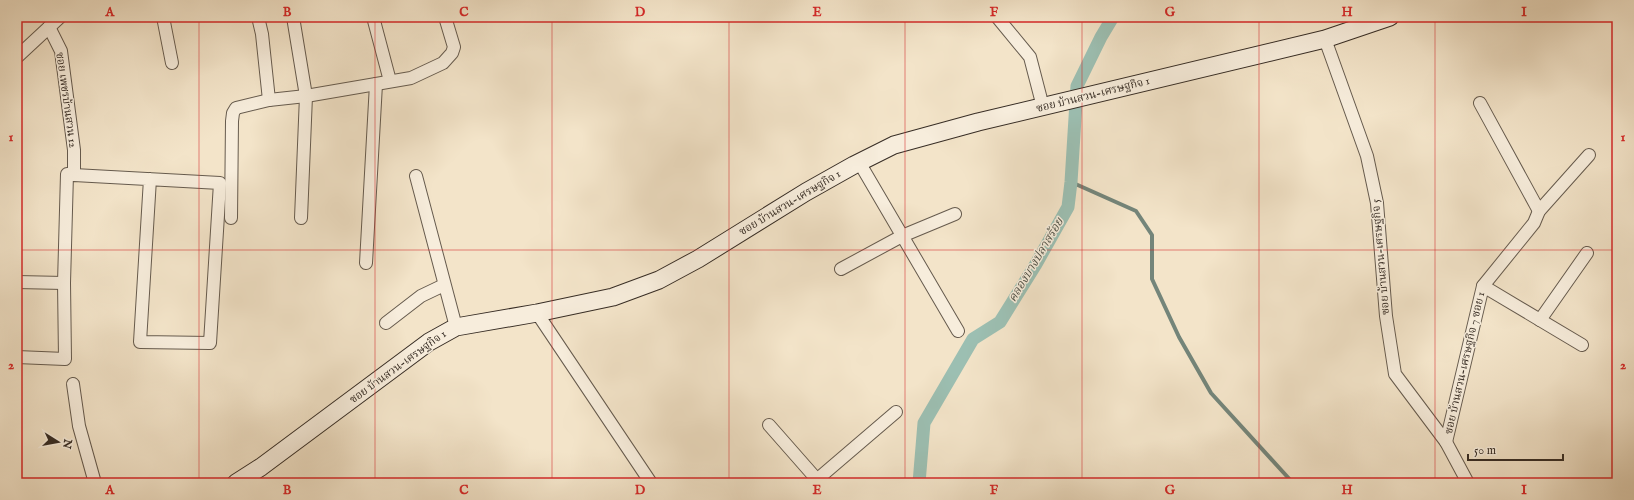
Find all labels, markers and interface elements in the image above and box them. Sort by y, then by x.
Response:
text: A [105,4,116,21]
text: B [283,4,292,21]
text: C [459,4,469,21]
text: D [635,4,646,21]
text: E [812,4,822,21]
text: F [990,4,999,21]
text: G [1165,4,1176,21]
text: H [1341,4,1353,21]
text: I [1521,4,1527,21]
street label: ซอย เพชรบ้านสวน 12 [52,51,80,149]
street label: ซอย บ้านสวน-เศรษฐกิจ 1 [1035,74,1151,116]
text: 1 [9,129,14,146]
text: 1 [1621,129,1626,146]
street label: ซอย บ้านสวน-เศรษฐกิจ 1 [737,167,843,239]
street label: ซอย บ้านสวน-เศรษฐกิจ 5 [1369,199,1393,315]
water label: คลองบางปลาสร้อย [1005,215,1067,305]
street label: ซอย บ้านสวน-เศรษฐกิจ 7 ซอย 1 [1442,290,1488,436]
street label: ซอย บ้านสวน-เศรษฐกิจ 1 [347,327,449,407]
text: 2 [8,357,14,374]
text: 2 [1620,357,1626,374]
north arrow [38,422,78,462]
scale bar [1468,436,1563,462]
text: N [59,437,75,450]
text: 50 m [1474,443,1496,458]
text: A [105,482,116,499]
text: B [283,482,292,499]
text: C [459,482,469,499]
text: D [635,482,646,499]
text: E [812,482,822,499]
text: F [990,482,999,499]
text: G [1165,482,1176,499]
text: H [1341,482,1353,499]
text: I [1521,482,1527,499]

